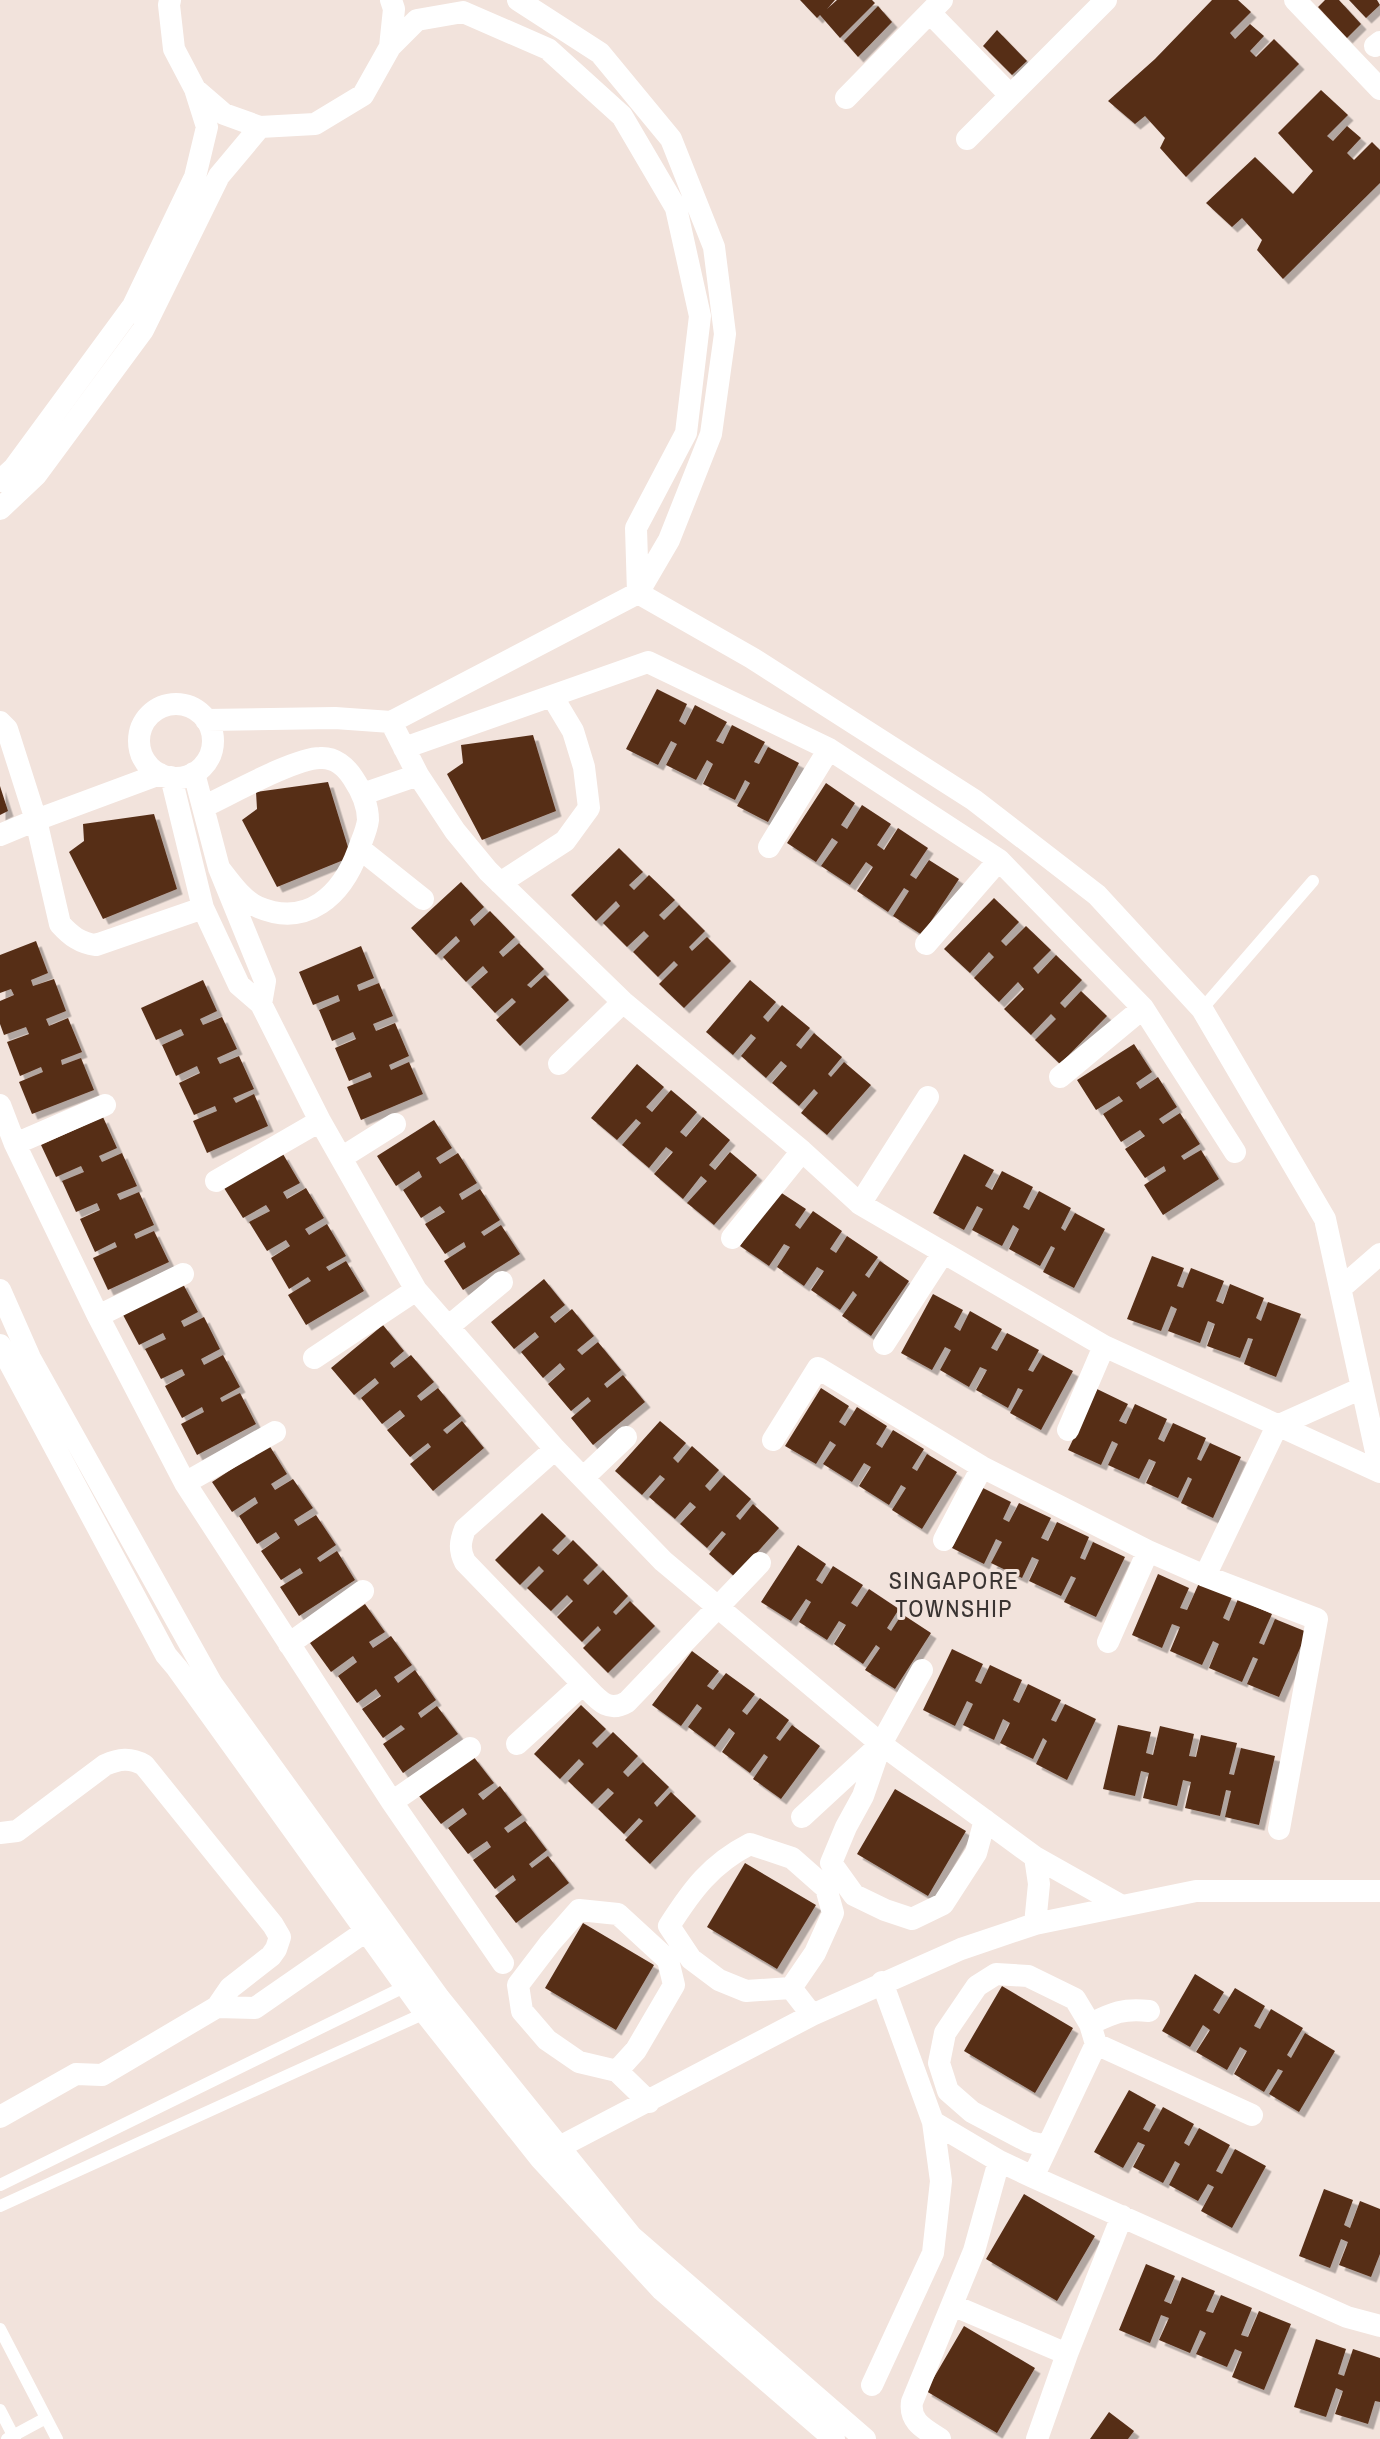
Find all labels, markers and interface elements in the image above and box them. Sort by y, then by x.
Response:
district label: SINGAPORE TOWNSHIP [889,1564,1019,1624]

